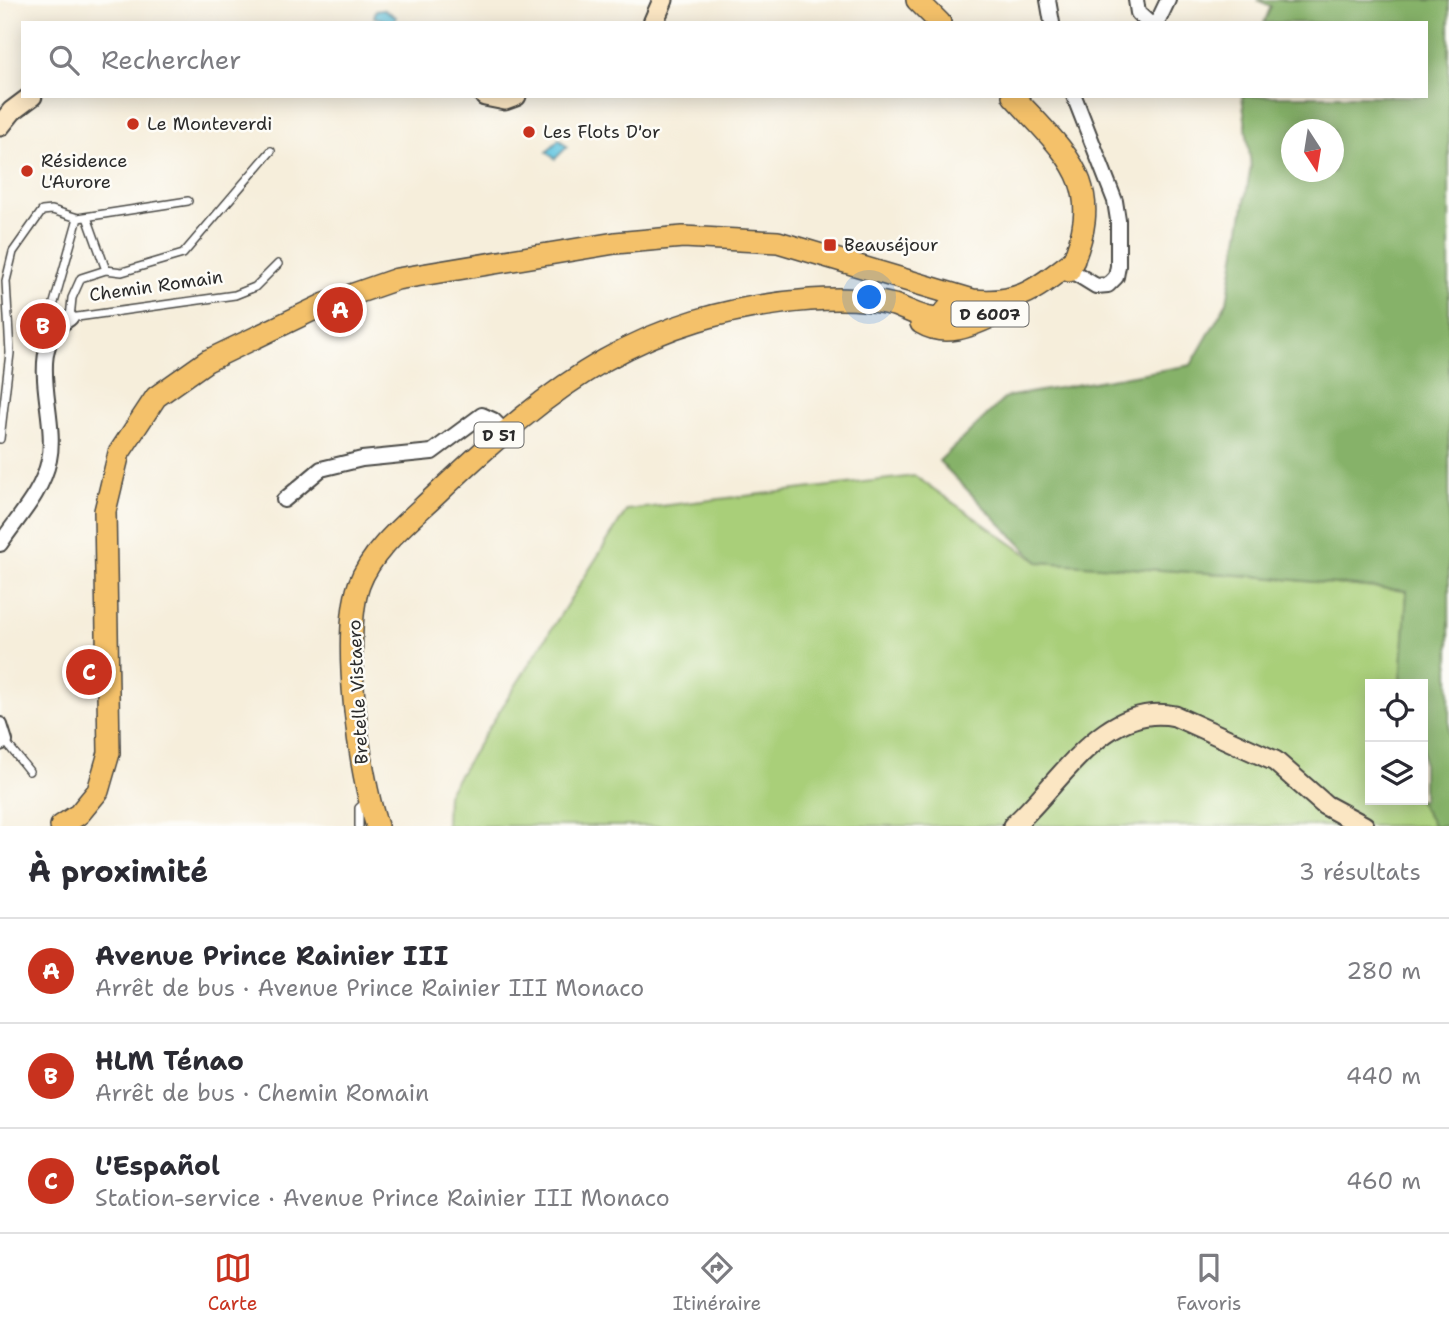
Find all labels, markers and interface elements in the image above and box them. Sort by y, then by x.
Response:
search box [21,21,1428,98]
icon: search [45,41,83,79]
text: Rechercher [101,42,241,77]
place label: Le Monteverdi [147,112,272,136]
marker: Le Monteverdi [125,116,141,132]
north arrow [1281,119,1344,182]
place label: Les Flots D'or [543,120,660,144]
marker: Les Flots D'or [521,124,537,140]
place label: Résidence L'Aurore [41,149,127,194]
marker: Résidence L'Aurore [19,163,35,179]
place label: Beauséjour [844,233,939,257]
marker: Beauséjour [822,237,838,253]
street label: Chemin Romain [88,265,224,307]
your location [852,280,886,314]
pin: A [317,284,363,336]
pin: B [20,300,66,352]
road number: D 6007 [951,302,1028,326]
road number: D 51 [475,422,524,448]
street label: Bretelle Vistaero [342,619,374,765]
pin: C [66,646,112,698]
map controls [1365,679,1428,805]
button: locate [1365,679,1428,742]
button: layers [1365,742,1428,805]
text: À proximité [28,851,208,892]
text: 3 résultats [1299,857,1421,887]
text: Avenue Prince Rainier III [95,938,448,973]
text: A [42,956,60,986]
text: 280 m [1346,956,1421,986]
text: Arrêt de bus · Avenue Prince Rainier III Monaco [95,973,644,1003]
text: HLM Ténao [95,1043,244,1078]
text: B [44,1061,58,1091]
text: 440 m [1346,1061,1421,1091]
text: Arrêt de bus · Chemin Romain [95,1078,429,1108]
text: L'Español [95,1148,220,1183]
text: C [44,1166,58,1196]
text: 460 m [1346,1166,1421,1196]
text: Station-service · Avenue Prince Rainier III Monaco [95,1183,670,1213]
tab: Carte [208,1249,258,1316]
tab: Itinéraire [673,1249,761,1316]
tab: Favoris [1176,1249,1241,1316]

